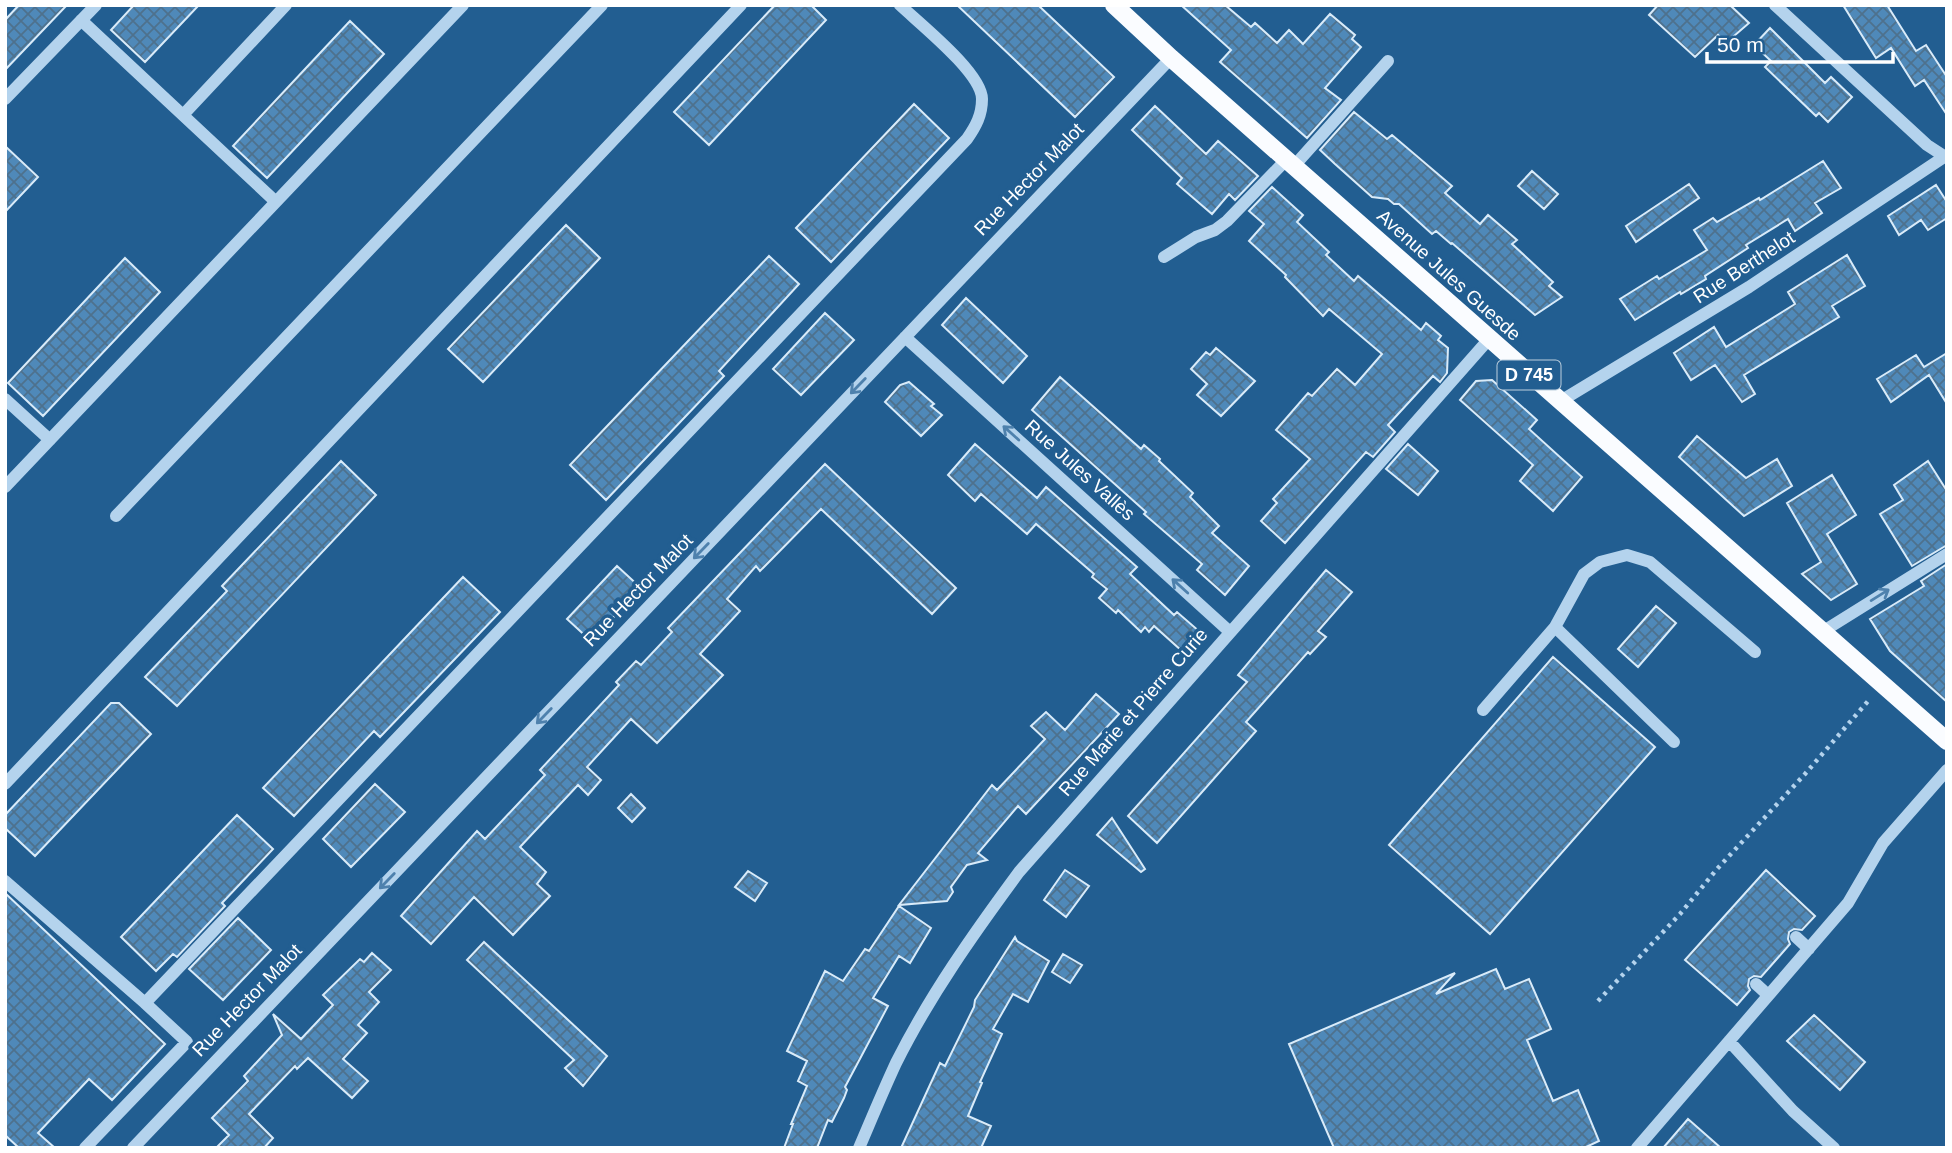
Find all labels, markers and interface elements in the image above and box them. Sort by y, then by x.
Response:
scale bar [1707,21,1892,65]
text: 50 m [1717,33,1764,56]
street label: Rue Hector Malot [970,118,1088,239]
street label: Avenue Jules Guesde [1373,205,1525,345]
street label: Rue Berthelot [1690,226,1799,307]
road number: D 745 [1498,360,1560,390]
one-way arrow [849,377,866,394]
street label: Rue Jules Vallès [1021,415,1139,525]
one-way arrow [1002,425,1020,441]
street label: Rue Hector Malot [579,529,697,650]
one-way arrow [692,542,709,559]
one-way arrow [1171,578,1189,594]
one-way arrow [1869,588,1889,602]
street label: Rue Marie et Pierre Curie [1054,624,1212,800]
one-way arrow [536,707,552,725]
one-way arrow [379,872,396,889]
street label: Rue Hector Malot [188,939,306,1060]

